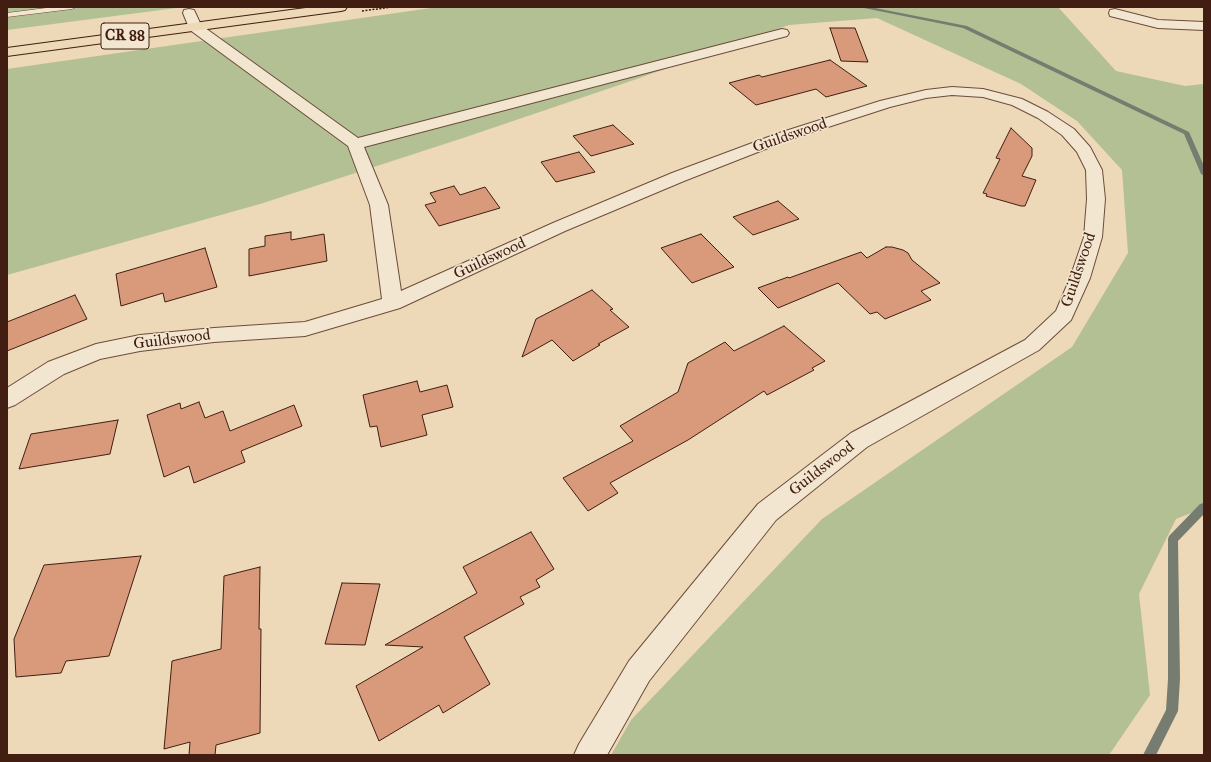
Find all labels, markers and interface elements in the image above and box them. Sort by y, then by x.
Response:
road number: CR 88 [101,23,149,49]
street label: Guildswood [750,114,830,158]
street label: Guildswood [1057,230,1101,310]
street label: Guildswood [451,234,529,284]
street label: Guildswood [132,326,212,354]
street label: Guildswood [786,438,858,500]

